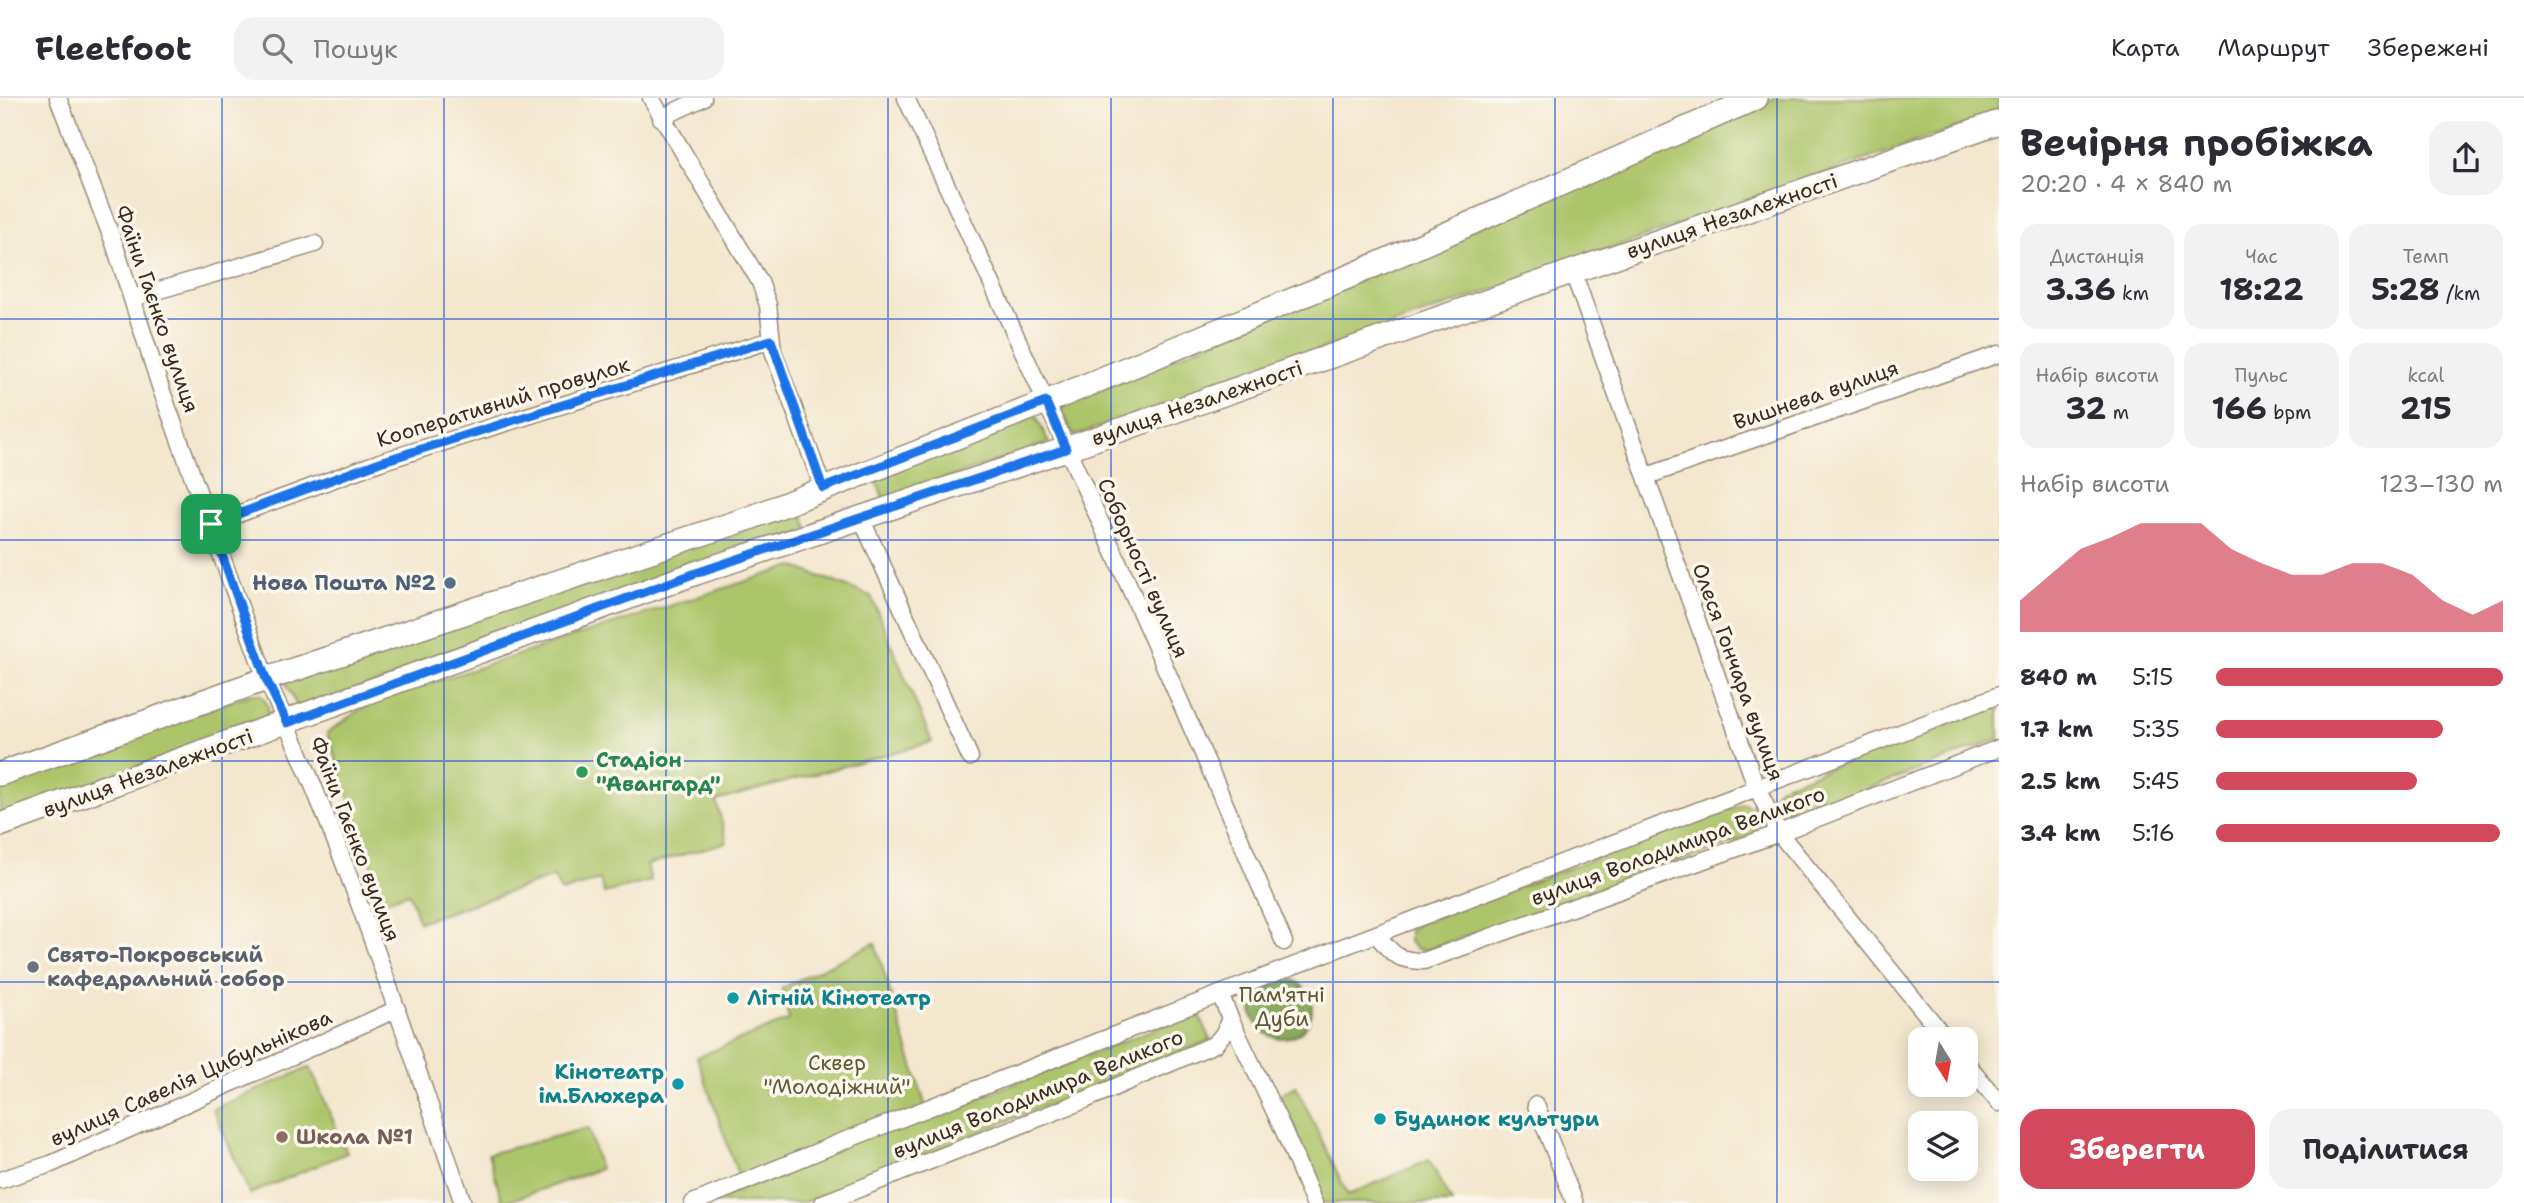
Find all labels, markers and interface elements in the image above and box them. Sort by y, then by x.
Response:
search box [234,17,724,80]
text: Fleetfoot [35,26,192,71]
icon: search [258,29,296,67]
text: Пошук [314,31,398,66]
text: Карта [2111,32,2180,64]
text: Маршрут [2218,32,2330,64]
text: Збережені [2368,32,2489,64]
text: Вечірня пробіжка [2020,117,2373,168]
button: share [2429,121,2503,195]
street label: вулиця Незалежності [1623,167,1841,265]
text: 20:20 · 4 × 840 m [2020,169,2232,199]
street label: Фаїни Гаєнко вулиця [108,202,206,416]
text: Дистанція [2050,244,2145,269]
text: Час [2245,244,2278,269]
text: Темп [2403,244,2449,269]
text: 3.36 [2045,269,2116,310]
text: 18:22 [2219,269,2304,310]
text: 5:28 [2371,269,2440,310]
text: km [2116,281,2149,306]
text: /km [2440,281,2480,306]
street label: Кооперативний провулок [373,350,633,454]
street label: вулиця Незалежності [1088,354,1306,452]
street label: Вишнева вулиця [1730,354,1902,436]
text: Набір висоти [2035,363,2159,388]
text: Пульс [2235,363,2288,388]
text: kcal [2407,363,2444,388]
text: 32 [2065,388,2106,429]
text: 166 [2212,388,2267,429]
text: 215 [2400,388,2452,429]
text: m [2106,400,2129,425]
text: bpm [2267,400,2311,425]
text: Набір висоти [2020,469,2170,499]
text: 123–130 m [2380,469,2503,499]
street label: Соборності вулиця [1091,474,1195,662]
pin [181,494,241,554]
icon: arrive [192,505,230,543]
street label: Олеся Гончара вулиця [1686,559,1790,785]
place label: Нова Пошта №2 [252,569,436,597]
marker: Нова Пошта №2 [442,575,458,591]
text: 840 m [2020,662,2097,692]
text: 5:15 [2132,662,2173,692]
text: 1.7 km [2020,714,2093,744]
text: 5:35 [2132,714,2180,744]
street label: вулиця Незалежності [39,722,257,824]
street label: Фаїни Гаєнко вулиця [303,732,407,946]
place label: Стадіон "Авангард" [596,746,721,798]
marker: Стадіон "Авангард" [574,764,590,780]
text: 2.5 km [2020,766,2101,796]
text: 5:45 [2132,766,2180,796]
street label: вулиця Володимира Великого [1527,780,1829,912]
text: 3.4 km [2020,818,2100,848]
text: 5:16 [2132,818,2175,848]
place label: Свято-Покровський кафедральний собор [47,941,284,993]
marker: Свято-Покровський кафедральний собор [25,959,41,975]
park label: Пам'ятні Дуби [1239,981,1325,1033]
place label: Літній Кінотеатр [747,984,931,1012]
marker: Літній Кінотеатр [725,990,741,1006]
street label: вулиця Савелія Цибульнікова [46,1003,336,1153]
street label: вулиця Володимира Великого [889,1023,1187,1165]
north arrow [1908,1027,1978,1097]
map controls [1908,1027,1978,1181]
park label: Сквер "Молодіжний" [764,1049,911,1101]
place label: Кінотеатр ім.Блюхера [538,1058,665,1110]
marker: Кінотеатр ім.Блюхера [670,1076,686,1092]
place label: Будинок культури [1394,1105,1600,1133]
button: Зберегти [2020,1109,2255,1189]
button: Поділитися [2269,1109,2503,1189]
marker: Будинок культури [1372,1111,1388,1127]
button: layers [1908,1111,1978,1181]
place label: Школа №1 [296,1123,413,1151]
marker: Школа №1 [274,1129,290,1145]

